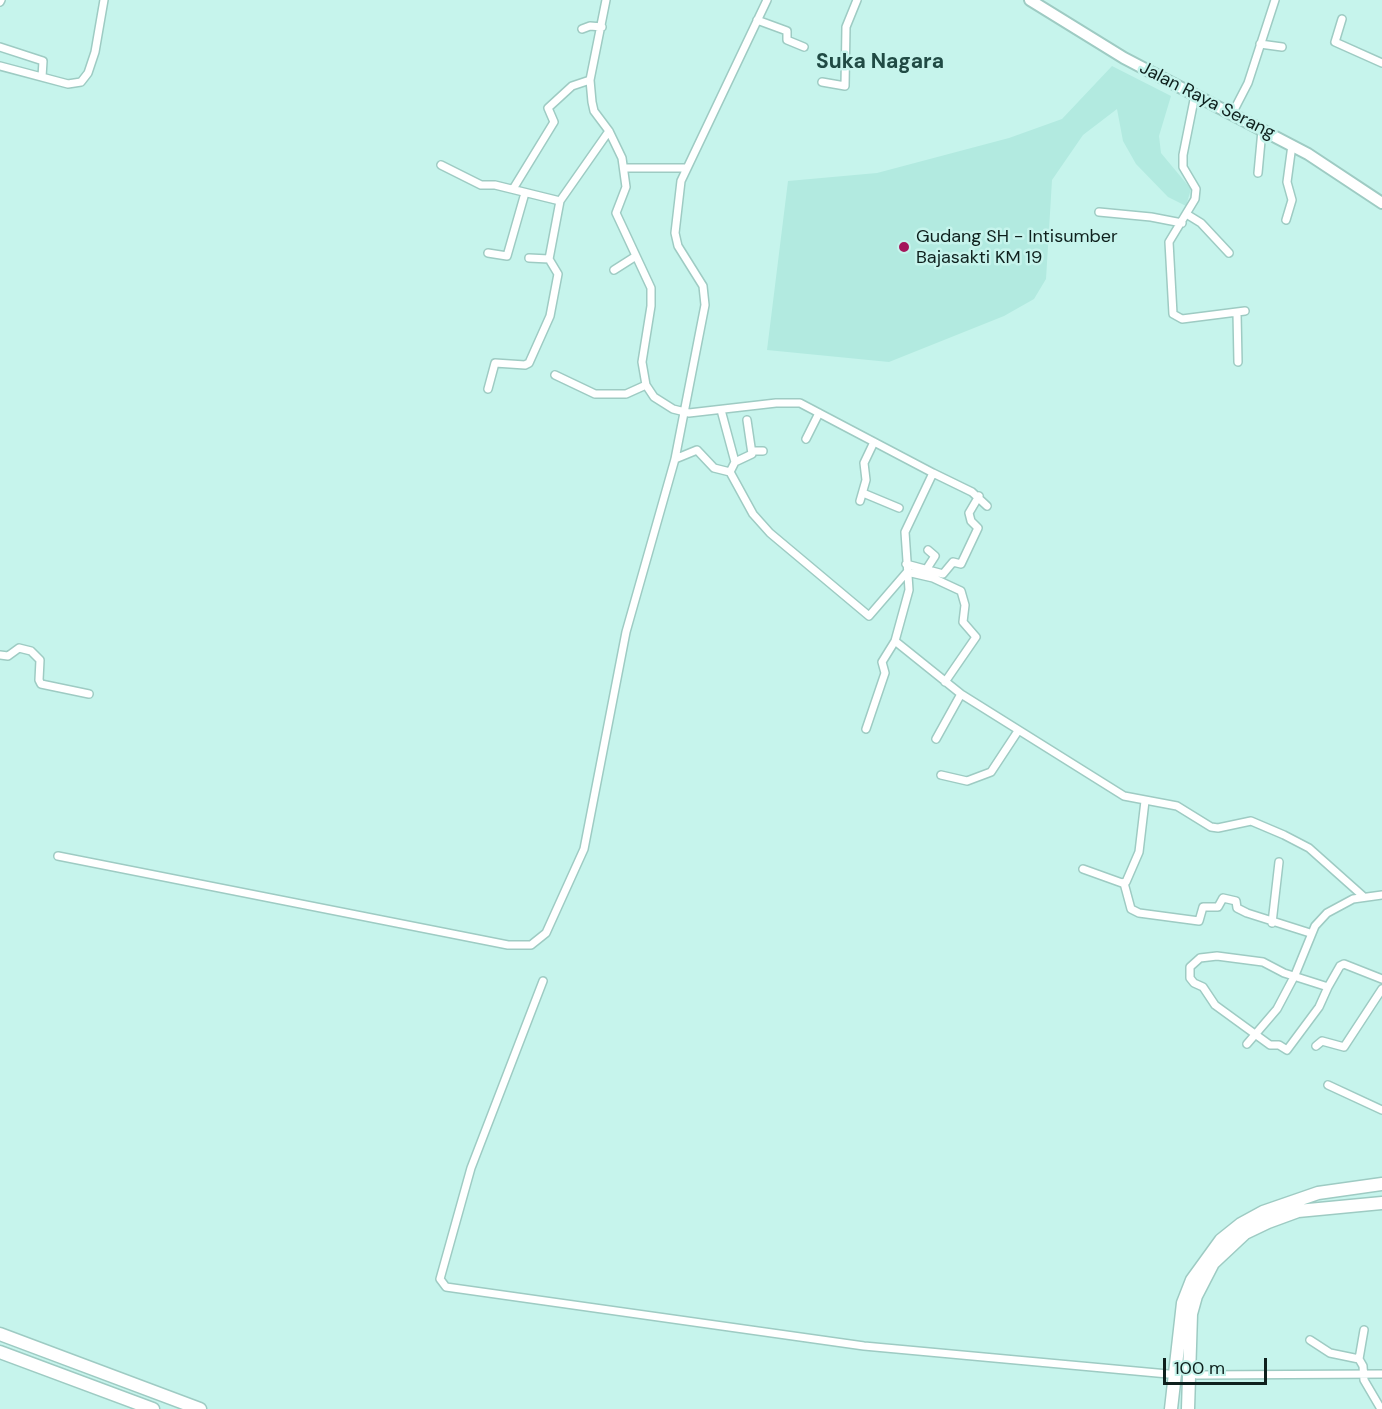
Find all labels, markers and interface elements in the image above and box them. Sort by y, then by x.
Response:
district label: Suka Nagara [816,49,944,75]
street label: Jalan Raya Serang [1136,58,1278,144]
place label: Gudang SH - Intisumber Bajasakti KM 19 [916,226,1118,268]
marker: Gudang SH - Intisumber Bajasakti KM 19 [897,240,911,254]
scale bar [1166,1346,1270,1384]
text: 100 m [1174,1356,1225,1380]

